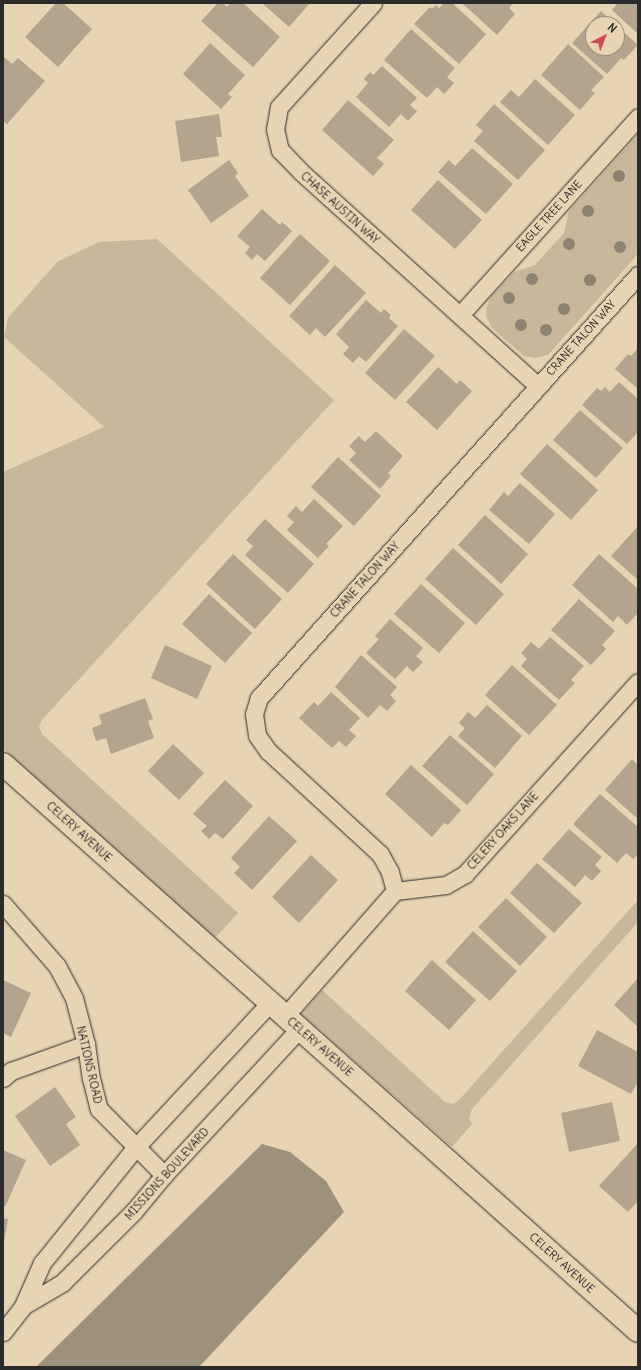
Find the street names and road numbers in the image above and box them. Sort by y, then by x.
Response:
street label: CHASE AUSTIN WAY [298,169,382,247]
street label: EAGLE TREE LANE [513,177,585,255]
street label: CRANE TALON WAY [544,298,618,378]
street label: CRANE TALON WAY [328,540,402,620]
street label: CELERY OAKS LANE [465,789,541,873]
street label: CELERY AVENUE [44,799,114,865]
street label: CELERY AVENUE [284,1015,356,1079]
street label: NATIONS ROAD [74,1025,104,1105]
street label: MISSIONS BOULEVARD [122,1125,212,1223]
street label: CELERY AVENUE [527,1230,597,1296]

